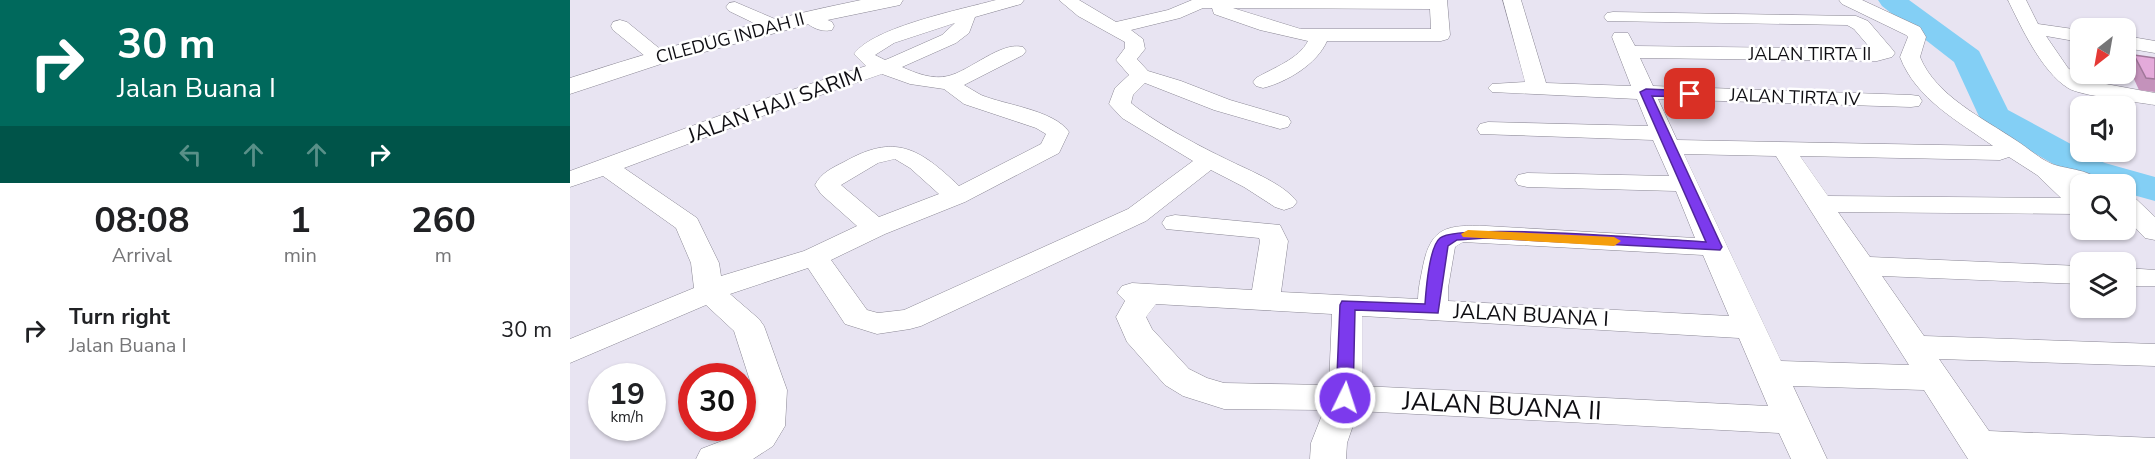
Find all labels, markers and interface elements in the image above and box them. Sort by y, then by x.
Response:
street label: CILEDUG INDAH II [653,7,807,69]
text: 30 m [117,16,216,73]
north arrow [2070,18,2136,84]
map controls [2070,18,2136,318]
icon: right [18,24,96,102]
street label: JALAN TIRTA II [1748,42,1871,66]
street label: JALAN HAJI SARIM [683,60,866,150]
pin [1664,68,1715,119]
text: Jalan Buana I [117,70,276,107]
icon: arrive [1673,77,1706,110]
street label: JALAN TIRTA IV [1728,83,1861,111]
button: sound [2070,96,2136,162]
icon: left [174,138,207,171]
icon: ahead [237,138,270,171]
icon: ahead [300,138,333,171]
icon: right [363,138,396,171]
button: search [2070,174,2136,240]
text: 08:08 [94,196,190,245]
text: 1 [289,196,311,245]
text: 260 [411,196,476,245]
text: Arrival [112,242,172,269]
text: min [284,242,317,269]
text: m [435,242,452,269]
button: layers [2070,252,2136,318]
street label: JALAN BUANA I [1452,297,1609,333]
text: Turn right [69,302,170,332]
icon: right [18,314,51,347]
text: 30 m [501,315,552,345]
text: Jalan Buana I [69,332,187,359]
speed limit sign: 30 [678,363,756,441]
position arrow [1313,366,1377,430]
text: 19 [609,374,645,415]
street label: JALAN BUANA II [1401,383,1602,429]
text: km/h [610,407,644,427]

